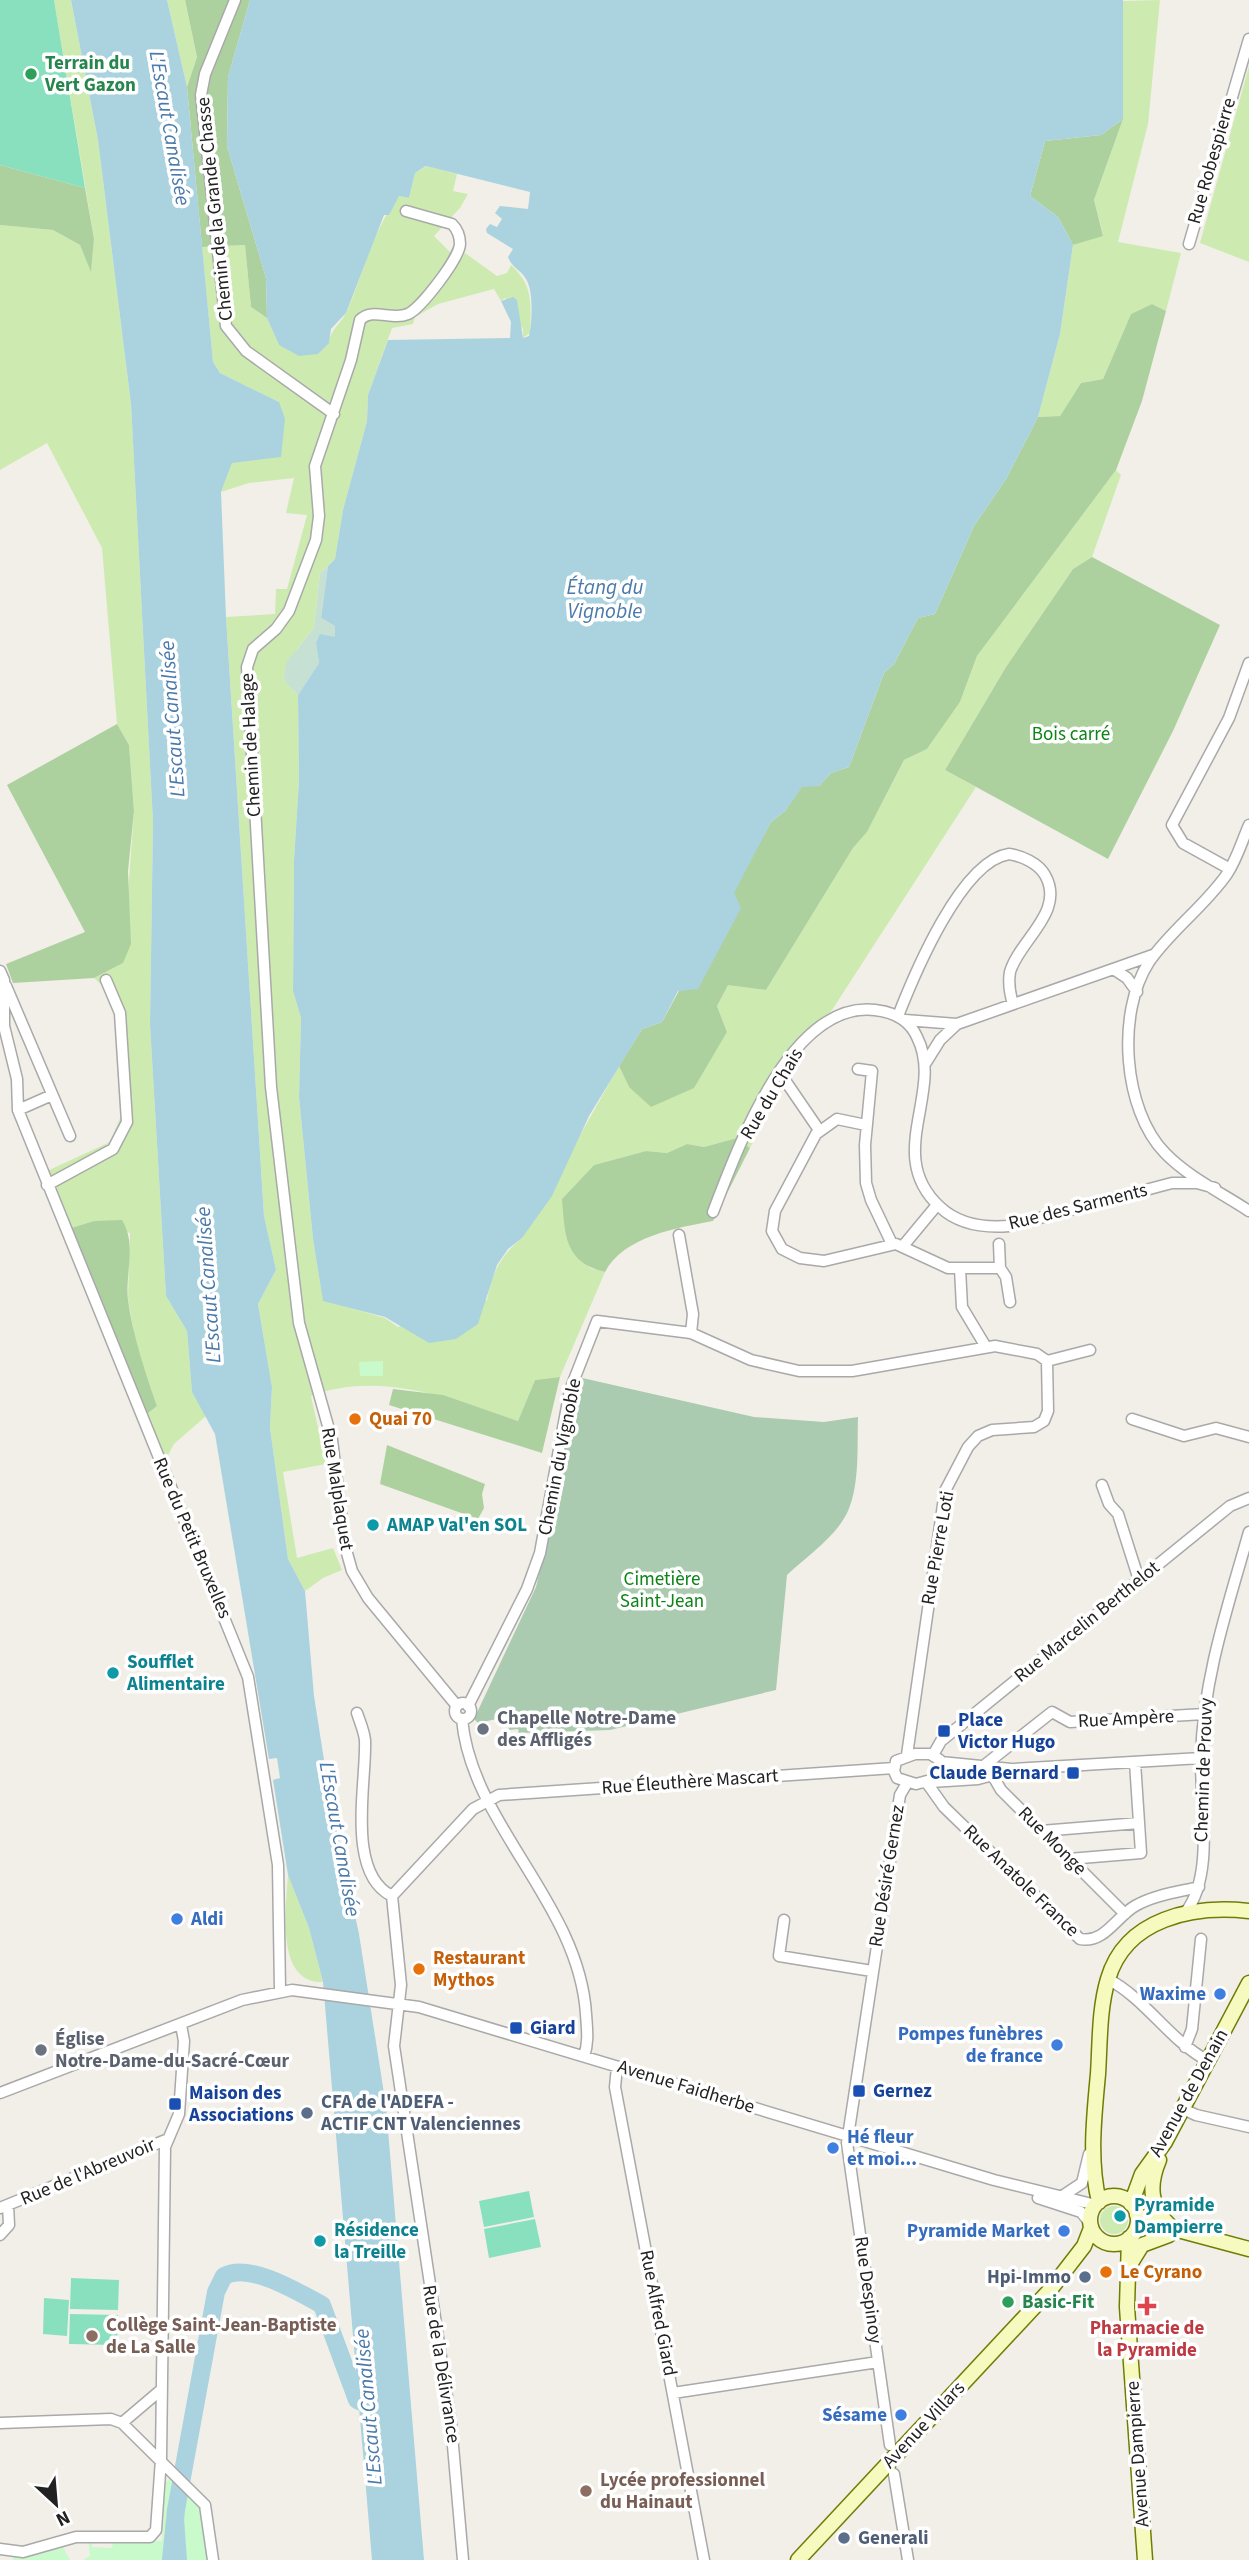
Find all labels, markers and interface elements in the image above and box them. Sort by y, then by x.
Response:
water label: L'Escaut Canalisée [142,48,198,208]
place label: Terrain du Vert Gazon [44,50,136,99]
marker: Terrain du Vert Gazon [23,66,39,82]
street label: Rue Robespierre [1181,95,1243,227]
street label: Chemin de la Grande Chasse [190,96,240,322]
water label: Étang du Vignoble [567,572,643,626]
water label: L'Escaut Canalisée [152,640,192,798]
street label: Chemin de Halage [234,672,268,818]
park label: Bois carré [1032,721,1110,748]
street label: Rue du Chais [734,1043,810,1145]
street label: Rue des Sarments [1006,1177,1150,1237]
water label: L'Escaut Canalisée [188,1206,228,1364]
street label: Chemin du Vignoble [532,1376,588,1538]
place label: Quai 70 [369,1406,432,1433]
marker: Quai 70 [347,1411,363,1427]
street label: Rue Malplaquet [314,1426,360,1553]
street label: Rue du Petit Bruxelles [146,1453,238,1623]
street label: Rue Pierre Loti [915,1489,961,1607]
place label: AMAP Val'en SOL [386,1512,527,1539]
marker: AMAP Val'en SOL [365,1517,381,1533]
street label: Rue Marcelin Berthelot [1008,1554,1166,1689]
park label: Cimetière Saint-Jean [620,1566,704,1615]
place label: Soufflet Alimentaire [126,1649,225,1698]
marker: Soufflet Alimentaire [105,1665,121,1681]
street label: Chemin de Prouvy [1188,1697,1220,1843]
street label: Rue Ampère [1077,1703,1175,1735]
place label: Chapelle Notre-Dame des Affligés [497,1705,676,1754]
place label: Place Victor Hugo [957,1707,1055,1756]
marker: Chapelle Notre-Dame des Affligés [475,1721,491,1737]
marker: Place Victor Hugo [936,1723,952,1739]
water label: L'Escaut Canalisée [312,1759,368,1919]
place label: Claude Bernard [929,1760,1059,1787]
street label: Rue Éleuthère Mascart [601,1762,780,1802]
marker: Claude Bernard [1065,1765,1081,1781]
street label: Rue Monge [1011,1800,1093,1882]
street label: Rue Désiré Gernez [862,1803,912,1949]
street label: Rue Anatole France [957,1819,1085,1943]
place label: Aldi [190,1906,223,1933]
marker: Aldi [169,1911,185,1927]
place label: Restaurant Mythos [433,1945,525,1994]
marker: Restaurant Mythos [411,1961,427,1977]
place label: Waxime [1140,1981,1206,2008]
marker: Waxime [1212,1986,1228,2002]
place label: Giard [530,2015,576,2042]
marker: Giard [508,2020,524,2036]
place label: Pompes funèbres de france [898,2021,1043,2070]
street label: Avenue de Denain [1143,2024,1235,2162]
place label: Église Notre-Dame-du-Sacré-Cœur [55,2026,290,2075]
marker: Pompes funèbres de france [1049,2037,1065,2053]
marker: Église Notre-Dame-du-Sacré-Cœur [33,2042,49,2058]
street label: Avenue Faidherbe [614,2053,758,2121]
place label: Gernez [873,2078,932,2105]
place label: Maison des Associations [188,2080,294,2129]
marker: Gernez [851,2083,867,2099]
place label: CFA de l'ADEFA - ACTIF CNT Valenciennes [320,2089,521,2138]
marker: Maison des Associations [167,2096,183,2112]
marker: CFA de l'ADEFA - ACTIF CNT Valenciennes [299,2105,315,2121]
place label: Hé fleur et moi... [847,2124,917,2173]
street label: Rue de l'Abreuvoir [16,2131,160,2213]
marker: Hé fleur et moi... [825,2140,841,2156]
place label: Pyramide Dampierre [1134,2192,1223,2241]
marker: Pyramide Dampierre [1112,2208,1128,2224]
place label: Résidence la Treille [334,2217,419,2266]
place label: Pyramide Market [907,2218,1050,2245]
marker: Pyramide Market [1056,2223,1072,2239]
marker: Résidence la Treille [312,2233,328,2249]
street label: Rue Despinoy [847,2235,889,2346]
street label: Rue Alfred Giard [633,2248,683,2378]
place label: Le Cyrano [1120,2259,1202,2286]
place label: Hpi-Immo [987,2264,1071,2291]
marker: Le Cyrano [1098,2264,1114,2280]
marker: Hpi-Immo [1077,2269,1093,2285]
street label: Rue de la Délivrance [415,2283,467,2445]
place label: Basic-Fit [1022,2289,1094,2316]
marker: Basic-Fit [1000,2294,1016,2310]
marker: Pharmacie de la Pyramide [1139,2298,1155,2314]
place label: Collège Saint-Jean-Baptiste de La Salle [106,2312,337,2361]
place label: Pharmacie de la Pyramide [1090,2315,1204,2364]
marker: Collège Saint-Jean-Baptiste de La Salle [84,2328,100,2344]
water label: L'Escaut Canalisée [346,2328,390,2486]
street label: Avenue Villars [876,2375,972,2475]
street label: Avenue Dampierre [1119,2380,1157,2528]
place label: Sésame [822,2402,887,2429]
marker: Sésame [893,2407,909,2423]
place label: Lycée professionnel du Hainaut [600,2467,765,2516]
north arrow [21,2469,91,2539]
marker: Lycée professionnel du Hainaut [578,2483,594,2499]
text: N [51,2503,74,2533]
place label: Generali [858,2525,928,2552]
marker: Generali [836,2530,852,2546]

